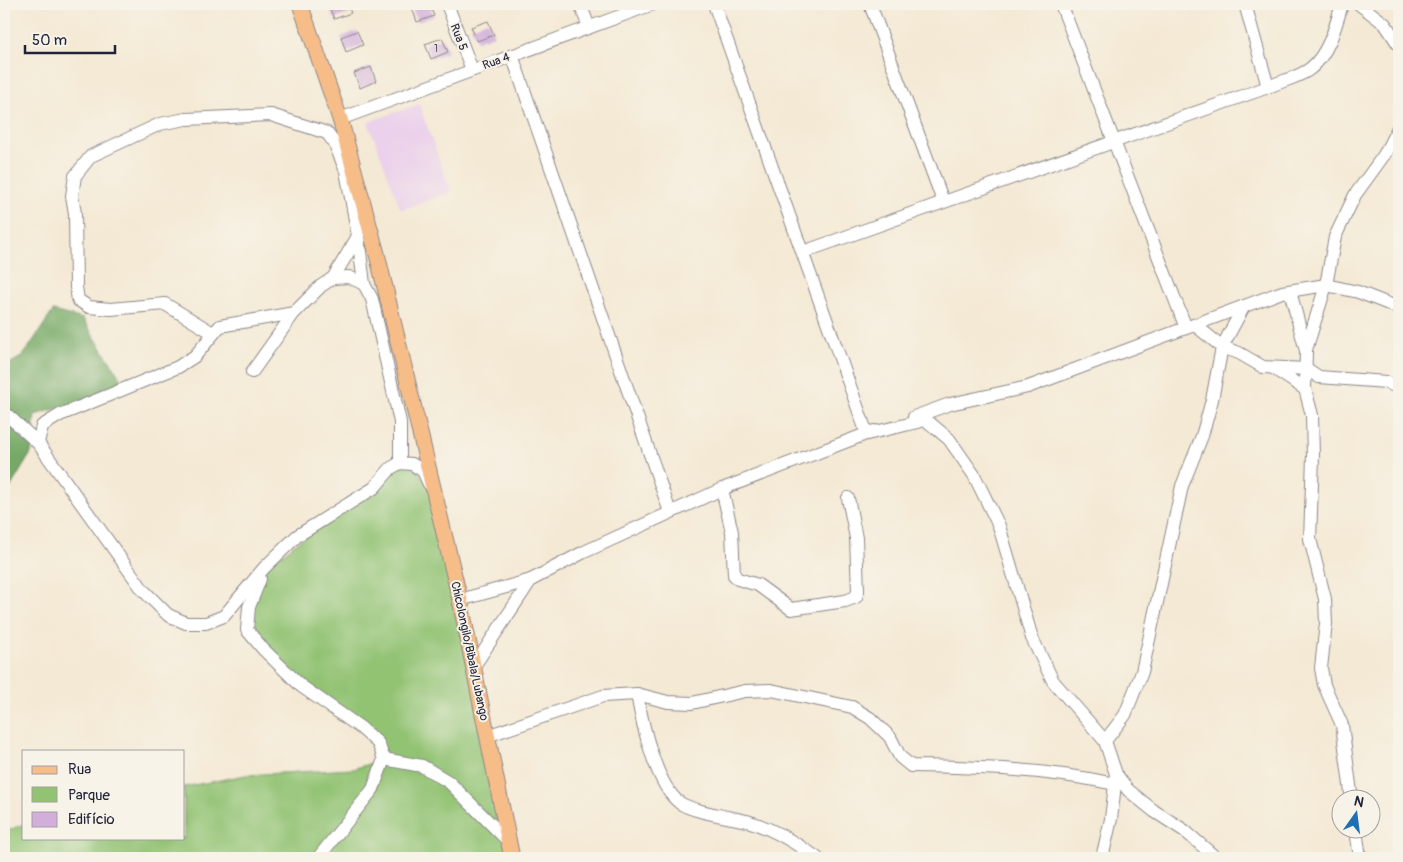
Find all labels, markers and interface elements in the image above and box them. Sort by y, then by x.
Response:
scale bar [25,22,115,54]
street label: Rua 5 [447,22,470,53]
text: 50 m [32,31,67,50]
house number: 1 [434,43,438,55]
street label: Rua 4 [480,50,512,73]
street label: Chicolongilo/Bibala/Lubango [447,580,492,723]
legend [22,750,185,840]
text: Rua [68,760,91,779]
text: Parque [68,786,111,805]
north arrow [1330,790,1380,840]
text: N [1352,792,1366,811]
text: Edifício [68,810,114,829]

